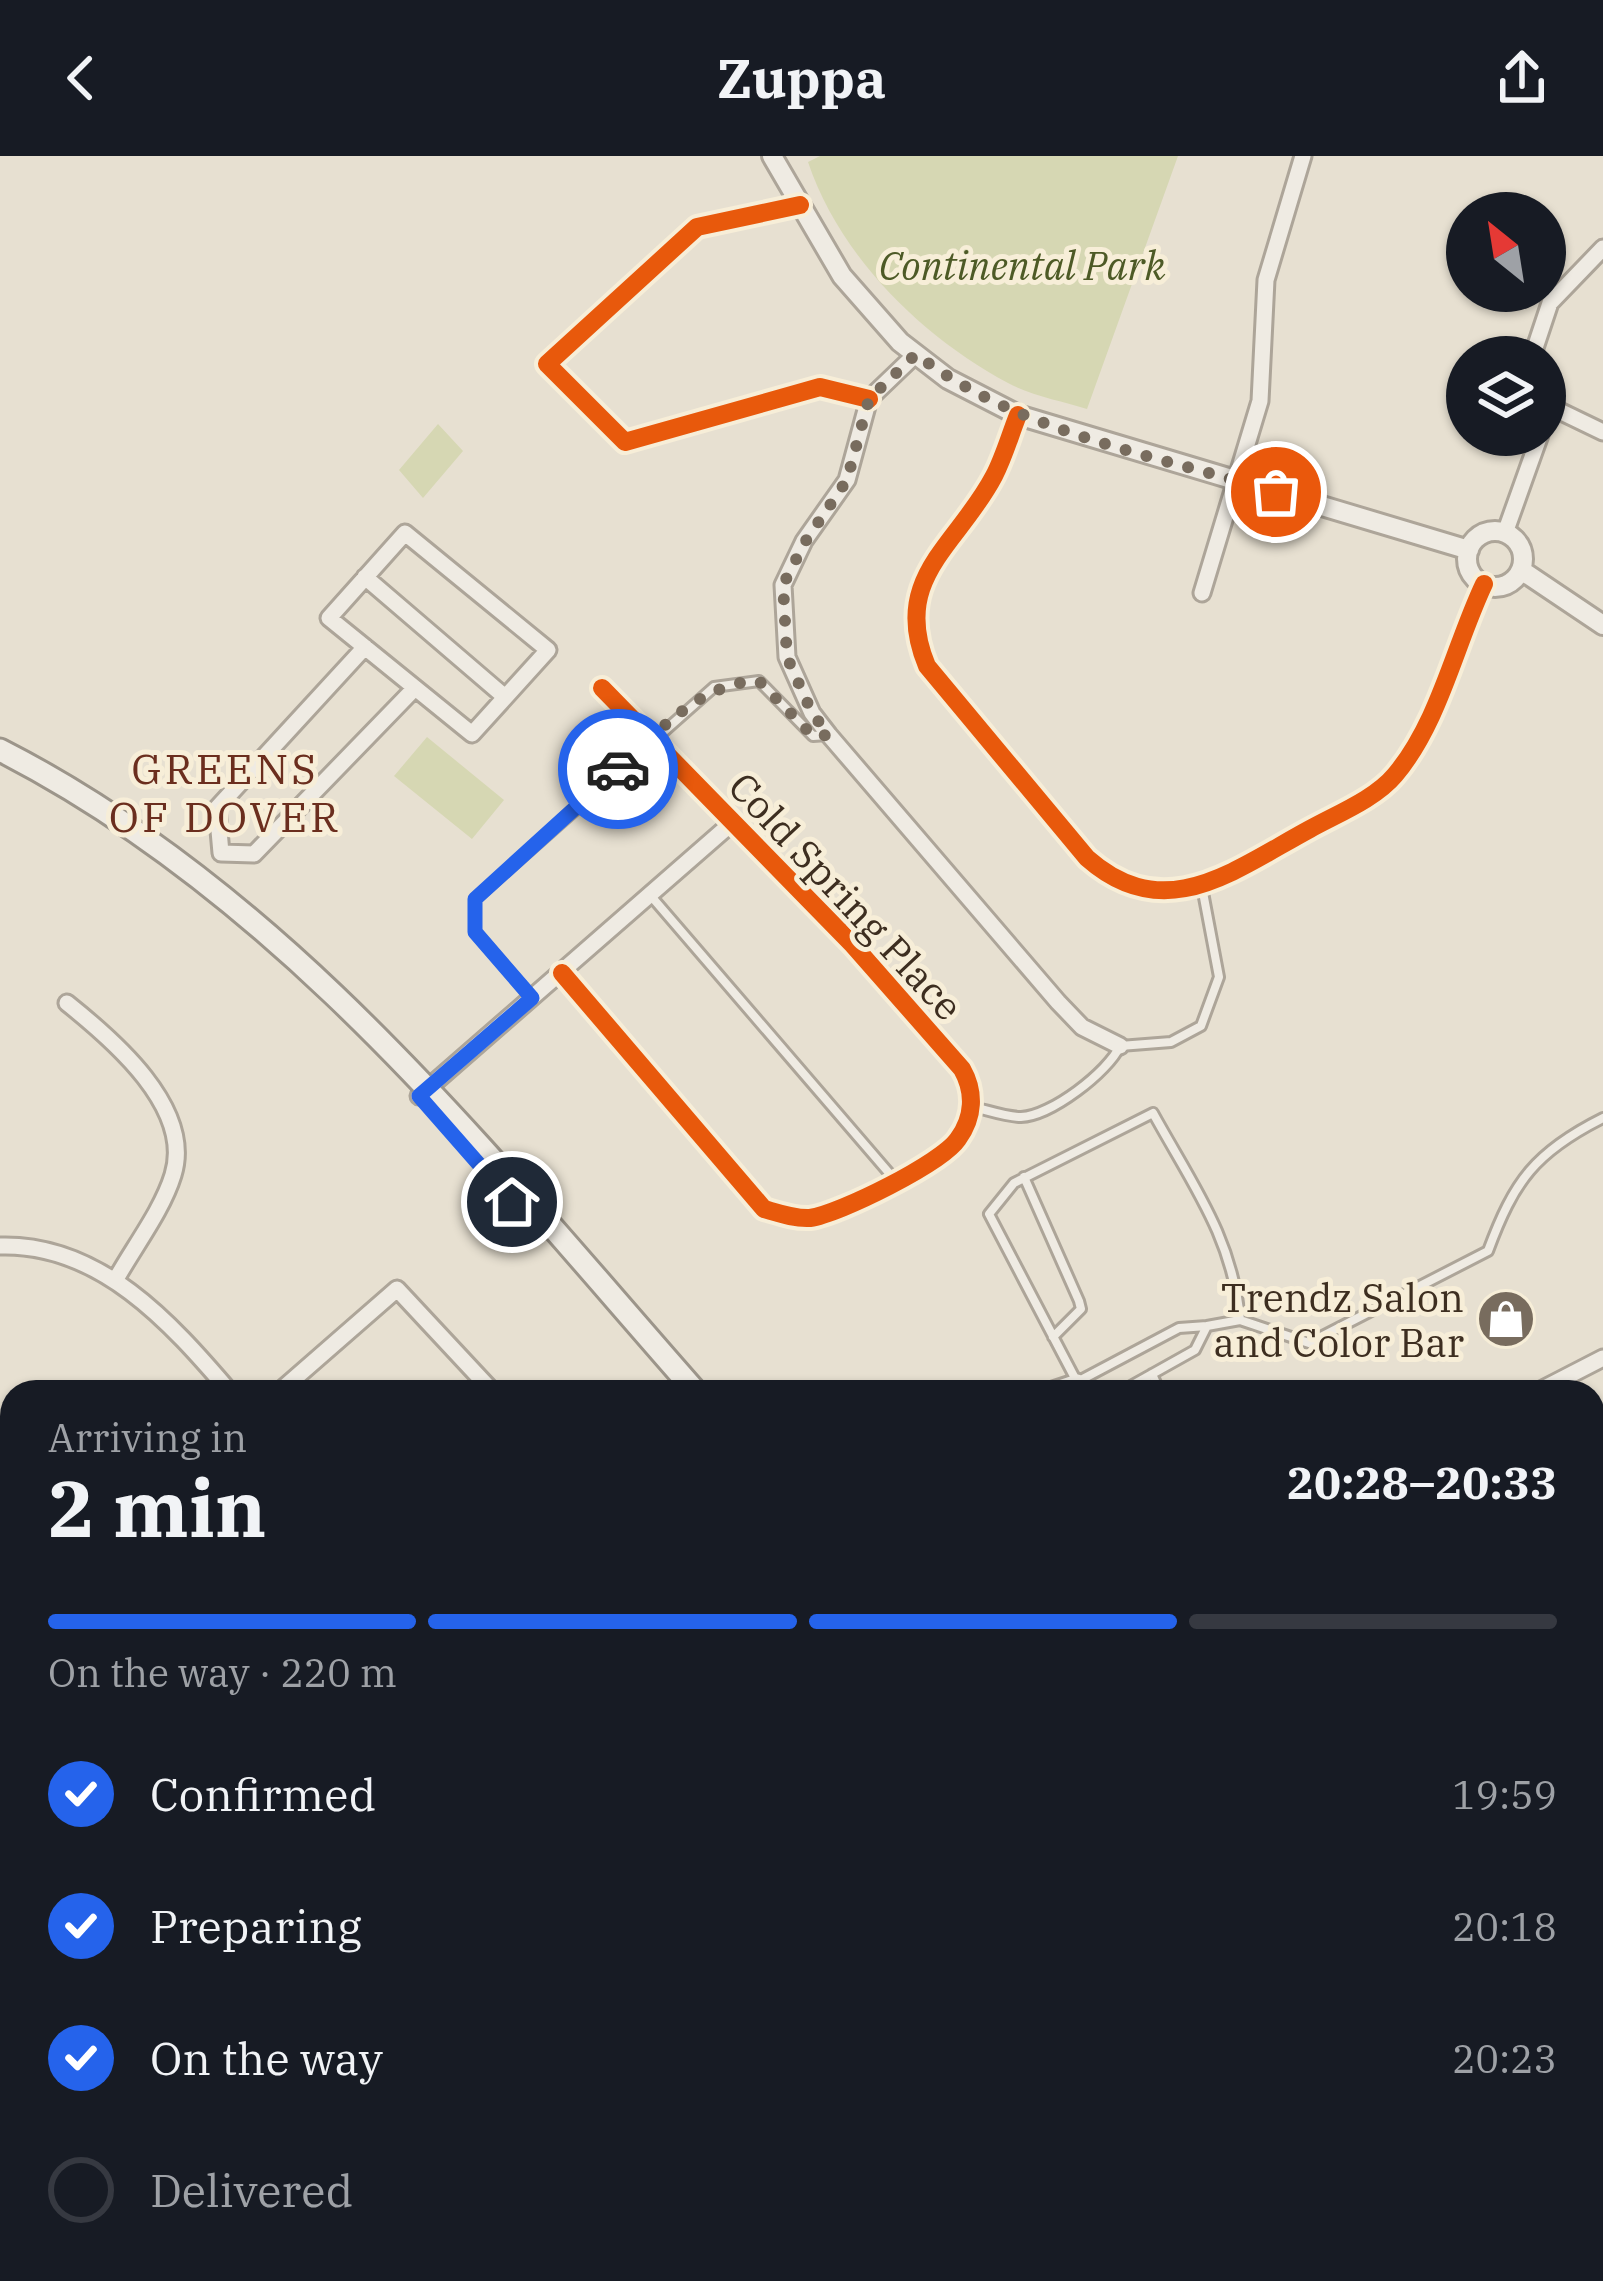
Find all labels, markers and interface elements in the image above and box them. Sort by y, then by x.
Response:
text: Zuppa [717,43,886,113]
icon: back [48,45,114,111]
icon: share [1489,45,1555,111]
north arrow [1446,192,1566,312]
map controls [1446,192,1566,456]
park label: Continental Park [879,240,1166,291]
button: layers [1446,336,1566,456]
pin [1225,441,1327,543]
icon: bag [1243,459,1309,525]
courier [558,709,678,829]
icon: car [585,736,651,802]
district label: GREENS OF DOVER [109,741,341,844]
street label: Cold Spring Place [718,761,974,1031]
pin [461,1151,563,1253]
icon: home [479,1169,545,1235]
place label: Trendz Salon and Color Bar [1213,1272,1464,1368]
shop icon: Trendz Salon and Color Bar [1475,1288,1537,1350]
text: Arriving in [48,1412,247,1463]
text: 20:28–20:33 [1287,1453,1557,1511]
text: 2 min [48,1457,266,1558]
text: On the way · 220 m [48,1647,397,1698]
icon: check [48,1761,114,1827]
text: Confirmed [150,1765,376,1823]
text: 19:59 [1452,1769,1557,1820]
icon: check [48,1893,114,1959]
text: Preparing [150,1897,362,1955]
text: 20:18 [1452,1901,1557,1952]
icon: check [48,2025,114,2091]
text: On the way [150,2029,383,2087]
text: 20:23 [1452,2033,1557,2084]
text: Delivered [150,2161,353,2219]

